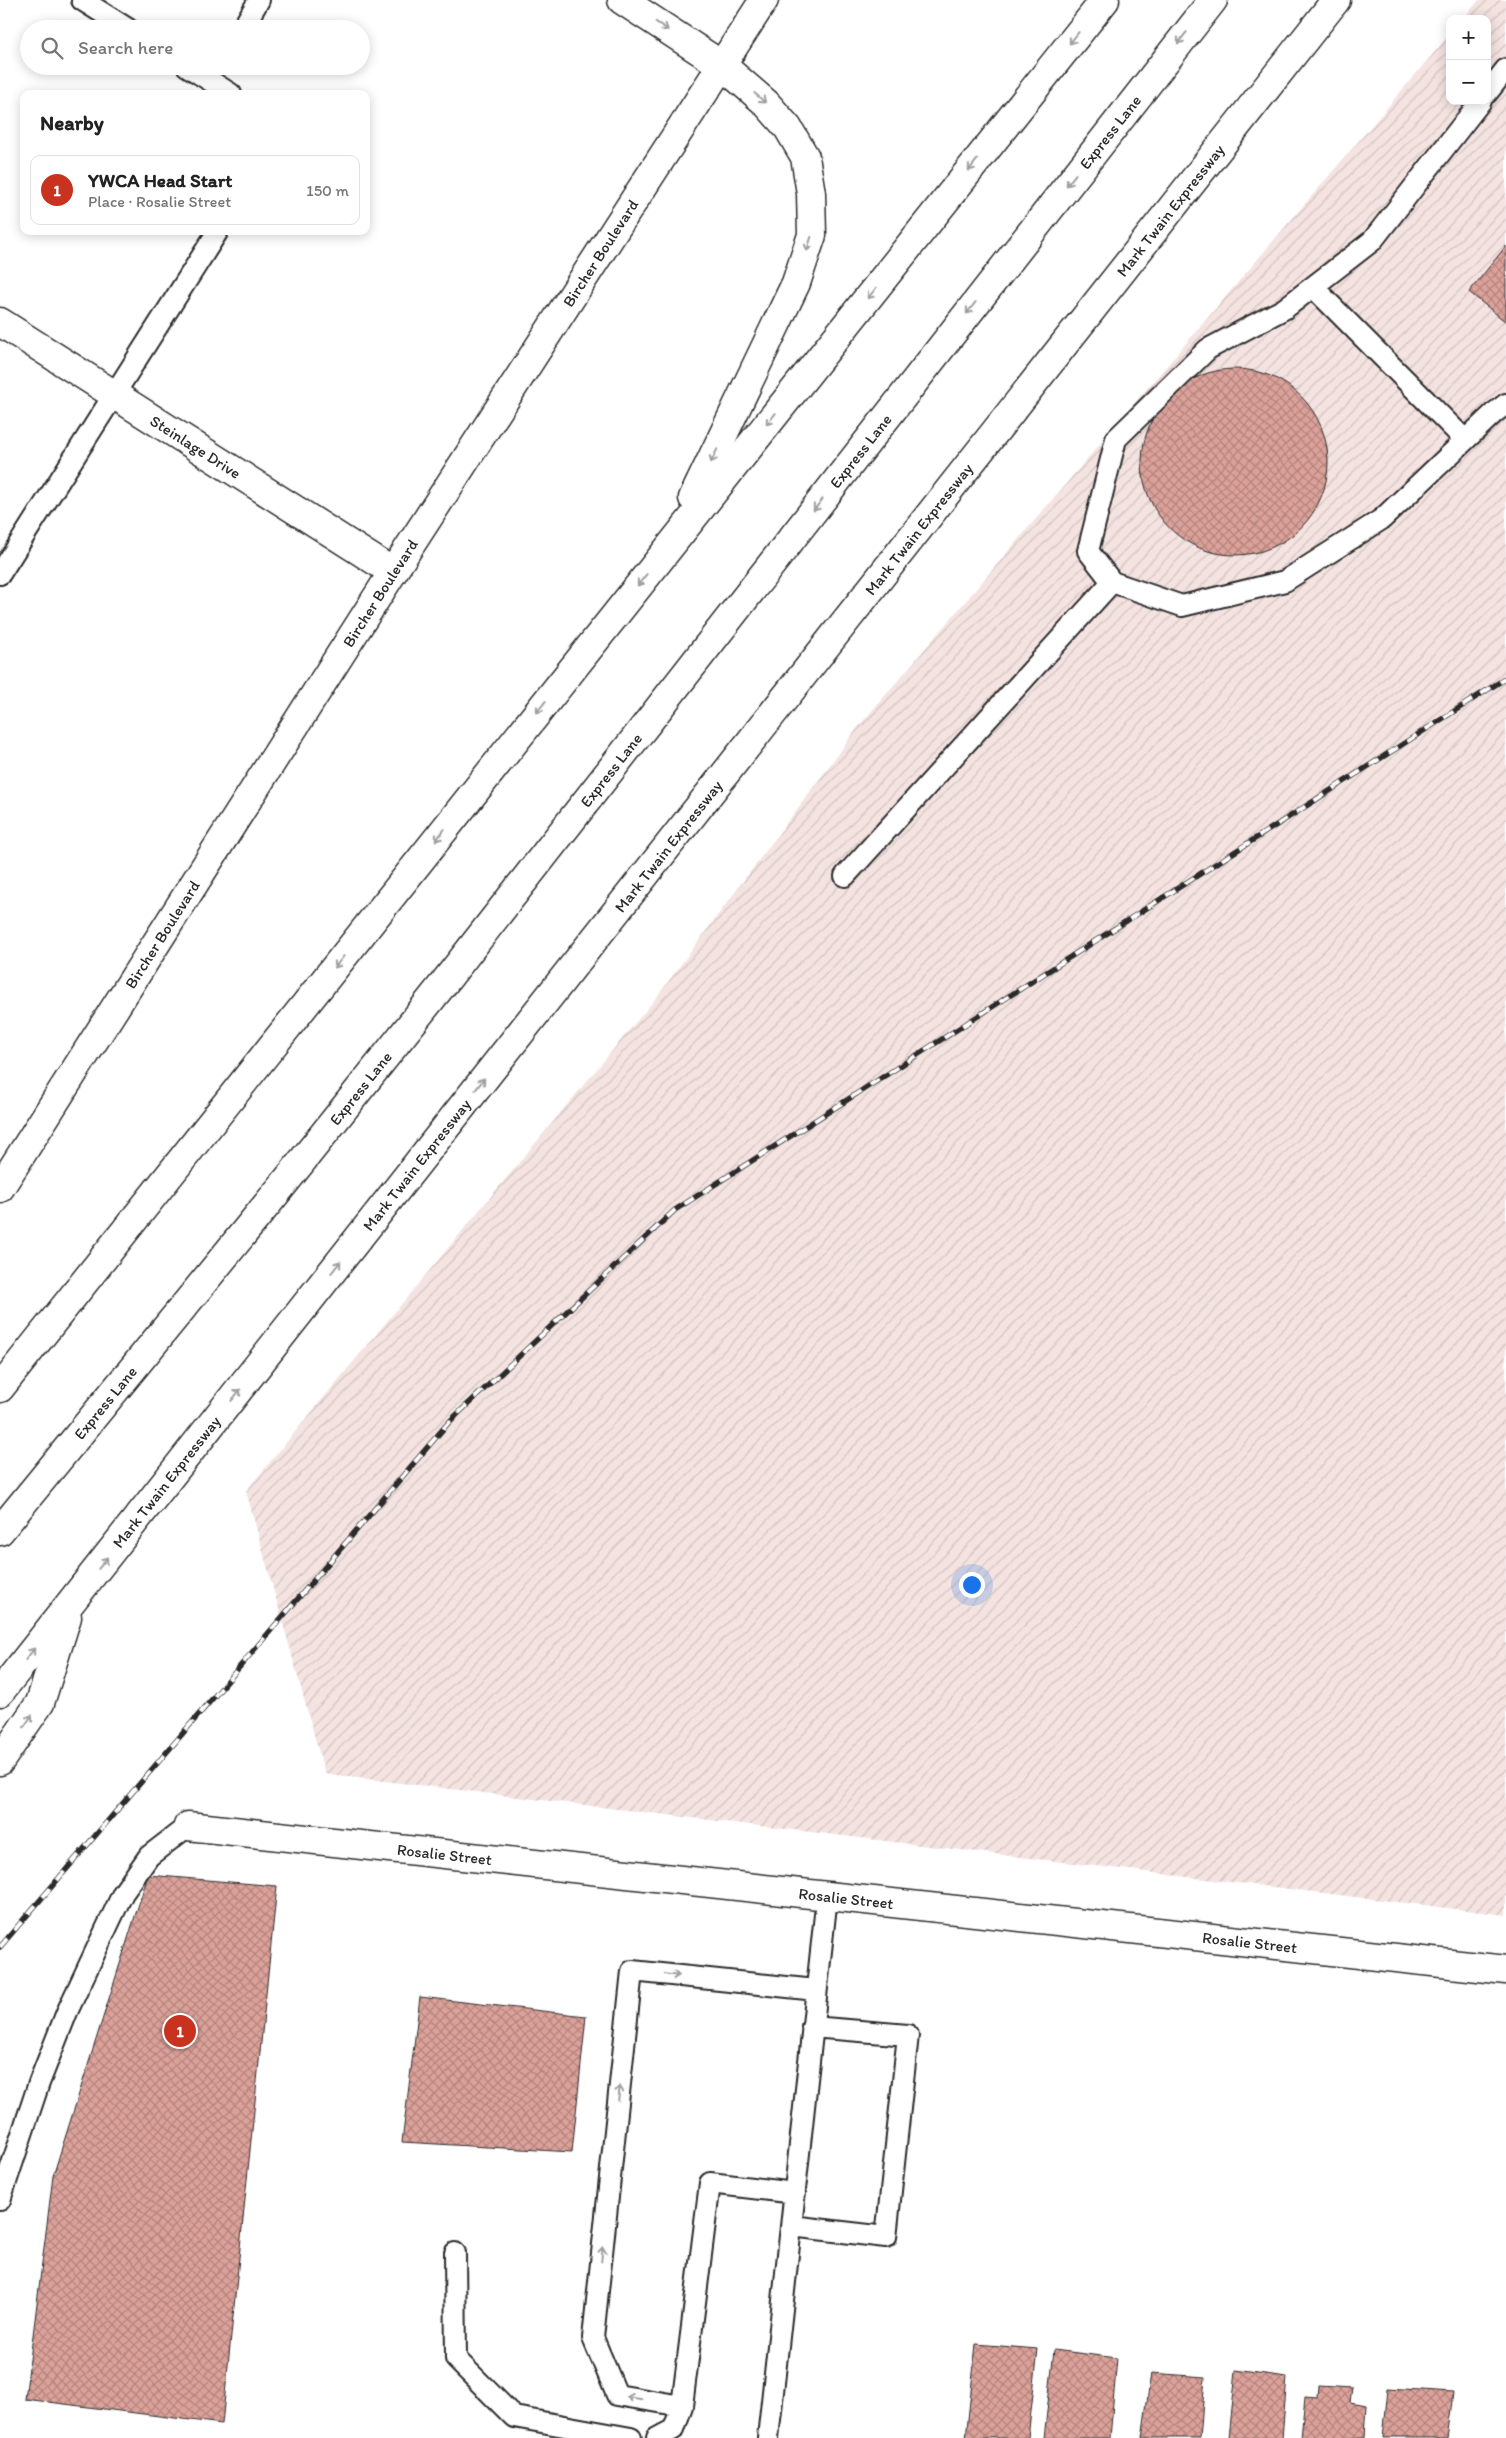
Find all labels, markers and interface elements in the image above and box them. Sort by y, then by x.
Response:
map controls [1446,15,1491,105]
button: + [1446,15,1491,60]
search box [20,20,370,75]
one-way arrow [655,22,669,32]
one-way arrow [1069,31,1080,44]
one-way arrow [1177,31,1188,44]
icon: search [38,34,66,62]
text: Search here [78,36,173,59]
button: − [1446,60,1491,105]
street label: Express Lane [1075,91,1145,173]
one-way arrow [753,92,766,103]
text: Nearby [40,110,104,135]
street label: Mark Twain Expressway [1112,140,1229,280]
one-way arrow [968,159,979,172]
text: YWCA Head Start [88,169,232,192]
one-way arrow [1066,173,1077,186]
text: 1 [53,181,61,200]
text: 150 m [306,181,349,200]
text: Place · Rosalie Street [88,192,231,211]
street label: Bircher Boulevard [559,196,642,311]
one-way arrow [804,236,813,251]
one-way arrow [867,286,878,299]
one-way arrow [966,301,977,314]
street label: Express Lane [826,410,896,492]
street label: Steinlage Drive [147,411,244,483]
one-way arrow [765,413,776,426]
one-way arrow [708,448,718,463]
street label: Mark Twain Expressway [861,459,977,599]
one-way arrow [812,498,823,511]
street label: Bircher Boulevard [339,535,422,651]
one-way arrow [636,573,647,586]
one-way arrow [535,701,546,714]
street label: Express Lane [576,729,646,811]
street label: Mark Twain Expressway [610,776,727,916]
one-way arrow [435,828,445,842]
street label: Bircher Boulevard [121,877,204,992]
one-way arrow [334,955,344,969]
street label: Express Lane [326,1047,396,1129]
one-way arrow [475,1077,485,1091]
street label: Mark Twain Expressway [359,1095,475,1235]
one-way arrow [331,1261,342,1274]
street label: Express Lane [70,1362,141,1443]
one-way arrow [231,1389,242,1402]
street label: Mark Twain Expressway [108,1412,225,1552]
one-way arrow [97,1557,108,1570]
your location [959,1572,985,1598]
one-way arrow [25,1648,36,1661]
one-way arrow [23,1714,33,1728]
street label: Rosalie Street [396,1840,493,1869]
street label: Rosalie Street [798,1884,894,1913]
street label: Rosalie Street [1201,1928,1298,1957]
one-way arrow [663,1970,679,1980]
pin: 1 [164,2012,196,2050]
one-way arrow [614,2085,624,2101]
one-way arrow [597,2246,607,2262]
one-way arrow [626,2392,642,2402]

